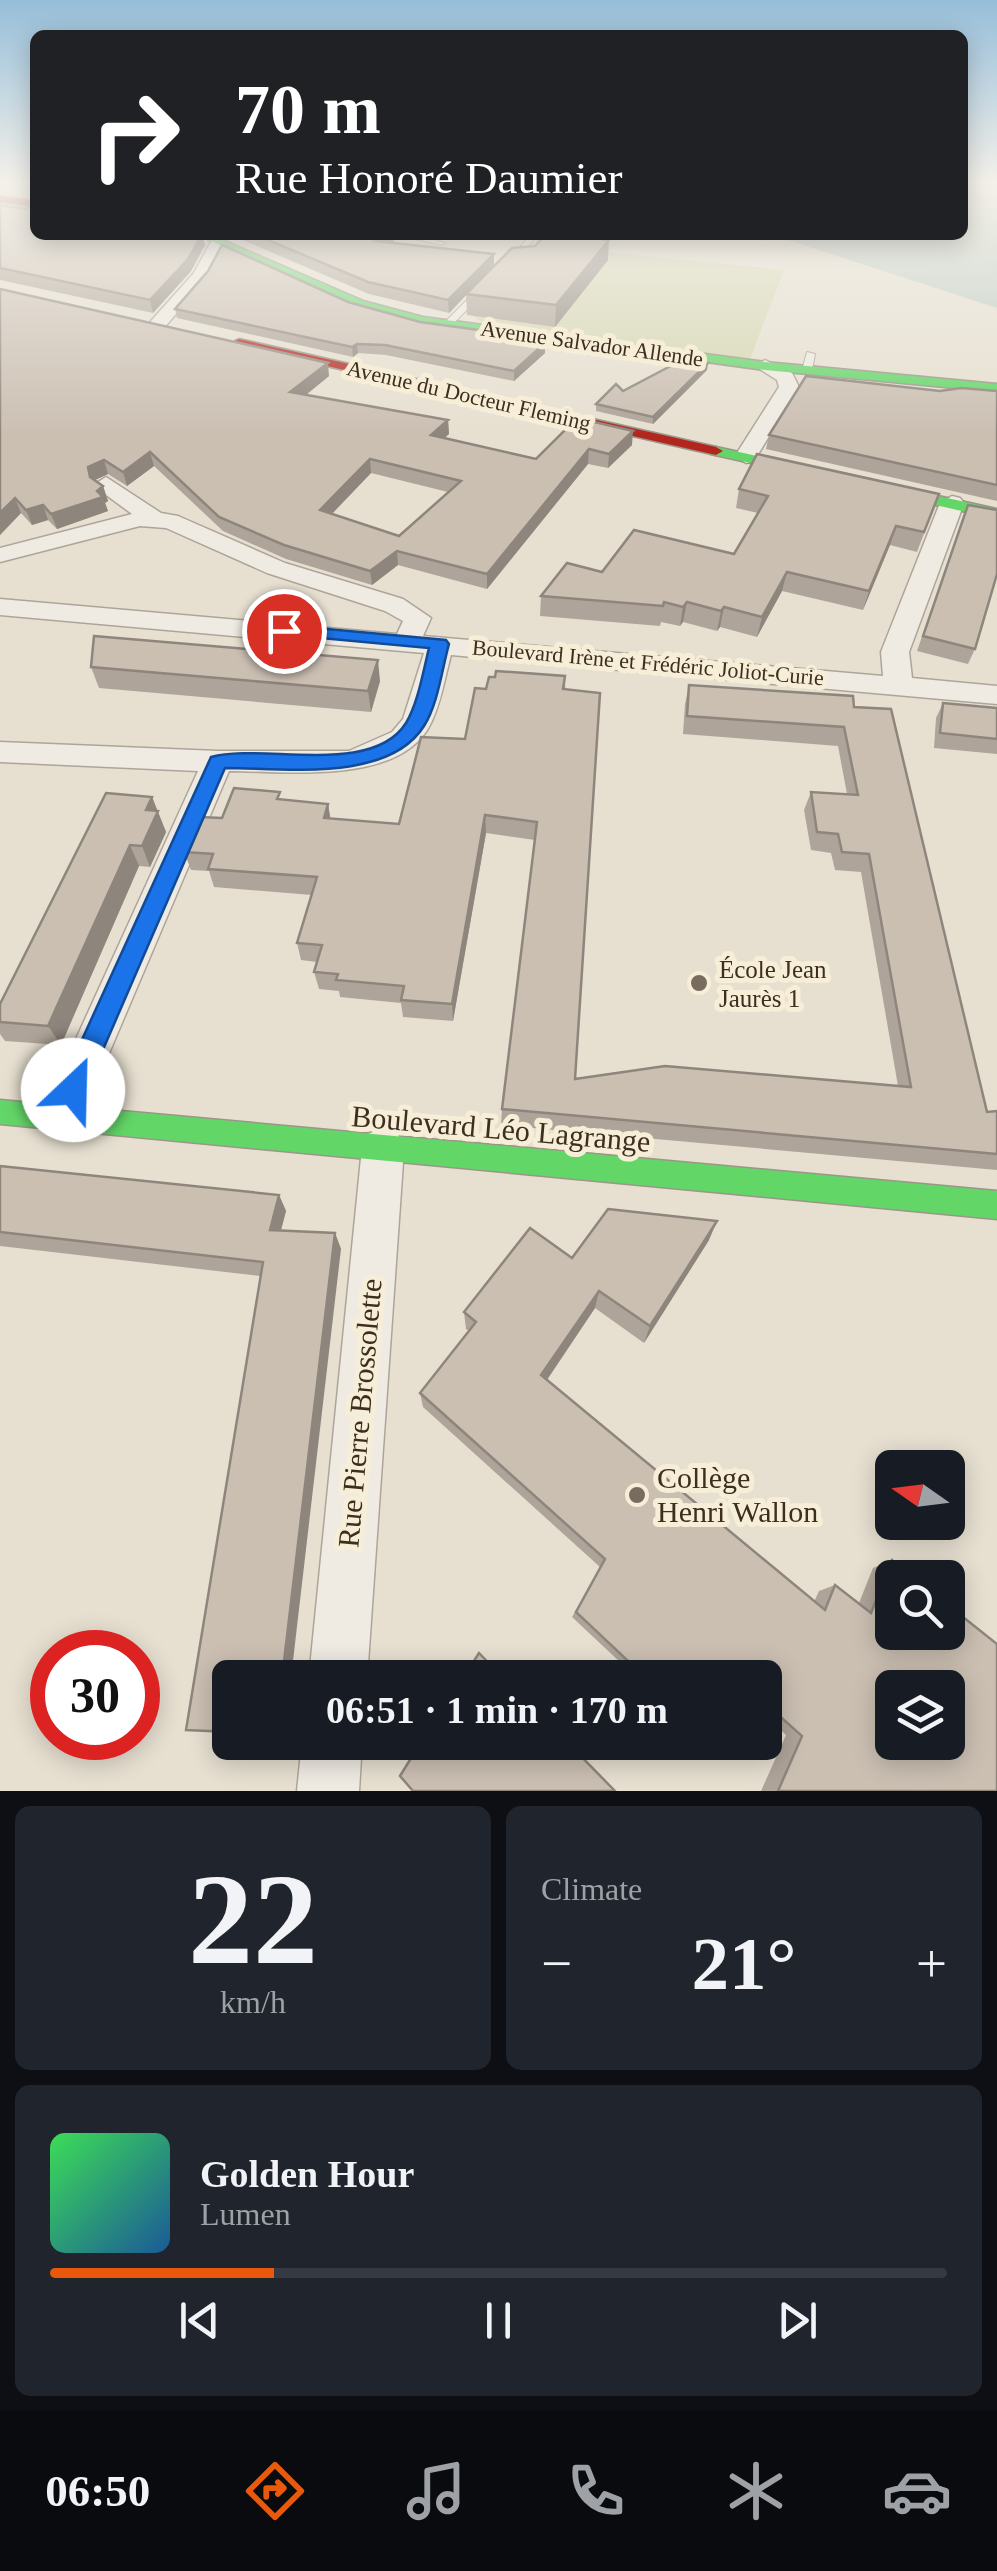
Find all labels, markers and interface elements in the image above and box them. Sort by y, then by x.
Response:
icon: right [70,70,200,200]
text: 70 m [235,71,381,148]
text: Rue Honoré Daumier [235,153,622,203]
street label: Avenue Salvador Allende [479,316,705,371]
street label: Avenue du Docteur Fleming [345,355,593,436]
pin [242,589,327,674]
icon: arrive [257,604,312,659]
street label: Boulevard Irène et Frédéric Joliot-Curie [471,635,825,690]
place label: École Jean Jaurès 1 [719,956,827,1012]
marker: École Jean Jaurès 1 [688,972,710,994]
position arrow [21,1038,125,1142]
street label: Boulevard Léo Lagrange [350,1099,652,1158]
street label: Rue Pierre Brossolette [331,1277,388,1549]
north arrow [875,1450,965,1540]
map controls [875,1450,965,1760]
place label: Collège Henri Wallon [657,1461,818,1528]
marker: Collège Henri Wallon [626,1484,648,1506]
button: search [875,1560,965,1650]
speed limit sign: 30 [30,1630,160,1760]
button: layers [875,1670,965,1760]
text: 06:51 · 1 min · 170 m [326,1689,668,1731]
text: 22 [188,1847,318,1991]
text: Climate [541,1871,642,1907]
text: 21° [692,1922,797,2005]
text: − [541,1933,572,1994]
text: + [916,1933,947,1994]
text: km/h [220,1984,286,2020]
text: Golden Hour [200,2153,414,2195]
text: Lumen [200,2196,291,2232]
icon: previous [172,2293,227,2348]
icon: pause [471,2293,526,2348]
icon: next [770,2293,825,2348]
icon: directions [240,2456,310,2526]
icon: music [401,2456,471,2526]
icon: phone [561,2456,631,2526]
icon: climate [721,2456,791,2526]
icon: car [882,2456,952,2526]
text: 06:50 [45,2466,150,2516]

